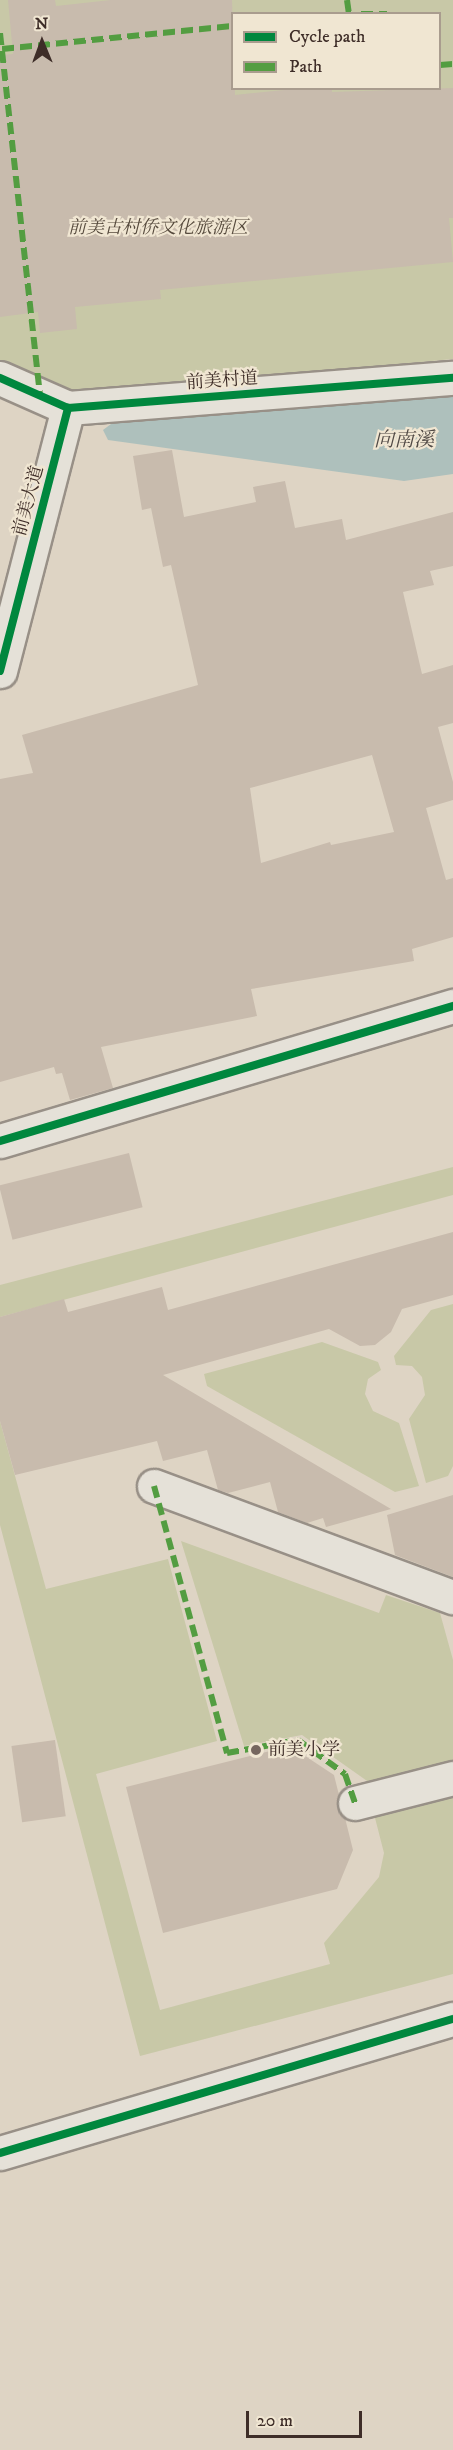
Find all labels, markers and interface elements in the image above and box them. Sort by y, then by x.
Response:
north arrow [12,12,72,72]
legend [231,12,441,90]
text: N [35,14,48,34]
text: Cycle path [289,26,366,48]
text: Path [289,56,322,78]
park label: 前美古村侨文化旅游区 [68,217,248,239]
street label: 前美村道 [185,368,259,394]
water label: 向南溪 [374,428,434,452]
street label: 前美大道 [9,463,49,539]
place label: 前美小学 [268,1739,340,1761]
marker: 前美小学 [249,1743,263,1757]
scale bar [249,2399,364,2437]
text: 20 m [257,2410,293,2432]

